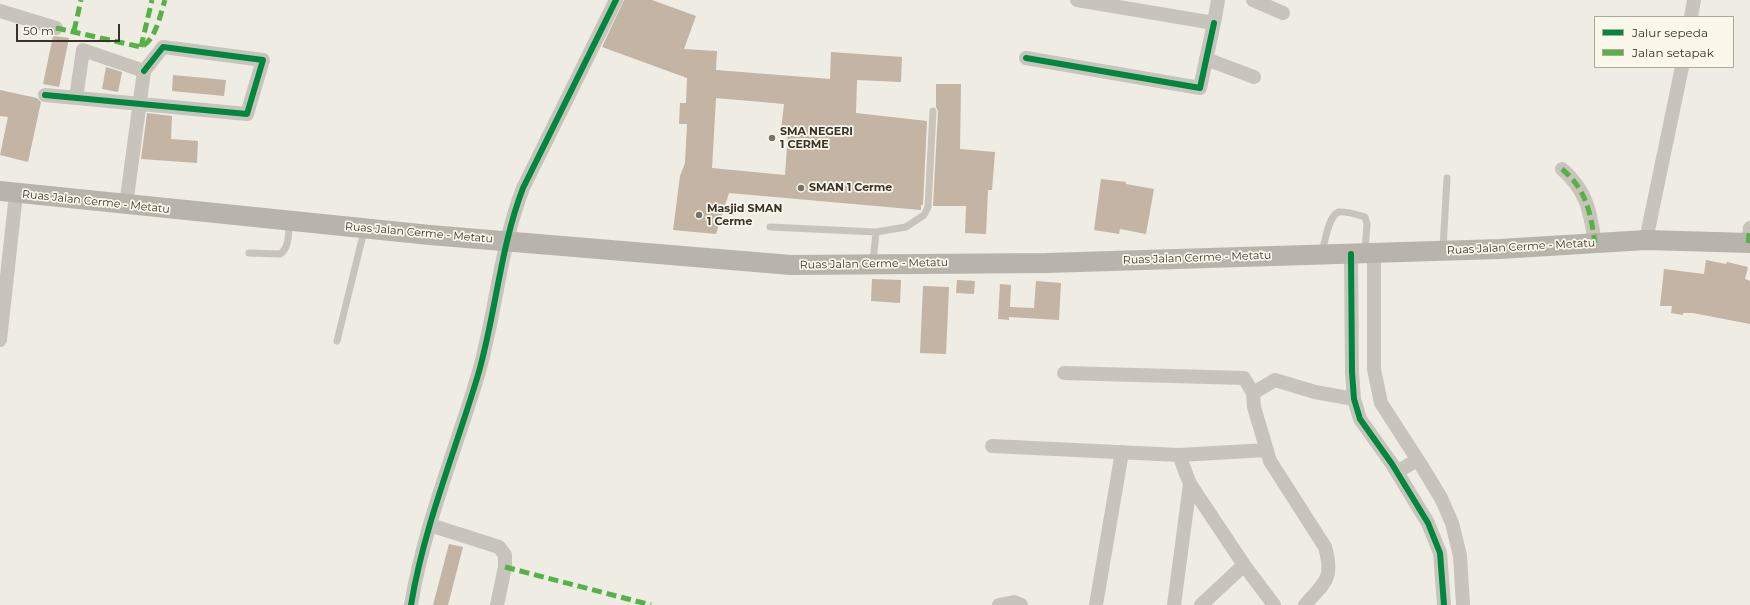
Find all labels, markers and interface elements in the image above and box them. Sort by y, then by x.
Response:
scale bar [18,16,122,42]
legend [1594,16,1734,68]
text: 50 m [23,23,54,38]
text: Jalur sepeda [1632,25,1708,40]
text: Jalan setapak [1632,45,1714,60]
place label: SMA NEGERI 1 CERME [780,125,853,151]
marker: SMA NEGERI 1 CERME [767,133,777,143]
place label: SMAN 1 Cerme [809,181,892,195]
marker: SMAN 1 Cerme [796,183,806,193]
street label: Ruas Jalan Cerme - Metatu [22,188,170,216]
place label: Masjid SMAN 1 Cerme [707,202,782,228]
marker: Masjid SMAN 1 Cerme [694,210,704,220]
street label: Ruas Jalan Cerme - Metatu [345,220,493,246]
street label: Ruas Jalan Cerme - Metatu [1447,237,1595,257]
street label: Ruas Jalan Cerme - Metatu [1123,249,1271,267]
street label: Ruas Jalan Cerme - Metatu [800,256,948,272]

